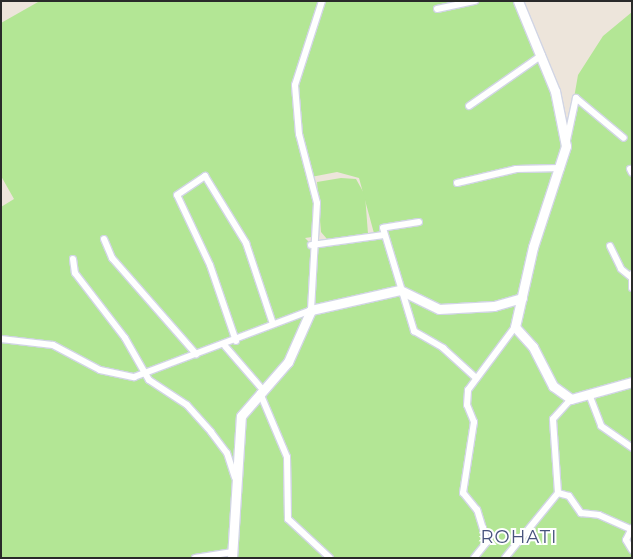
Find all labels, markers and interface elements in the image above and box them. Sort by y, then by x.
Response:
district label: ROHATI [480,526,558,548]

